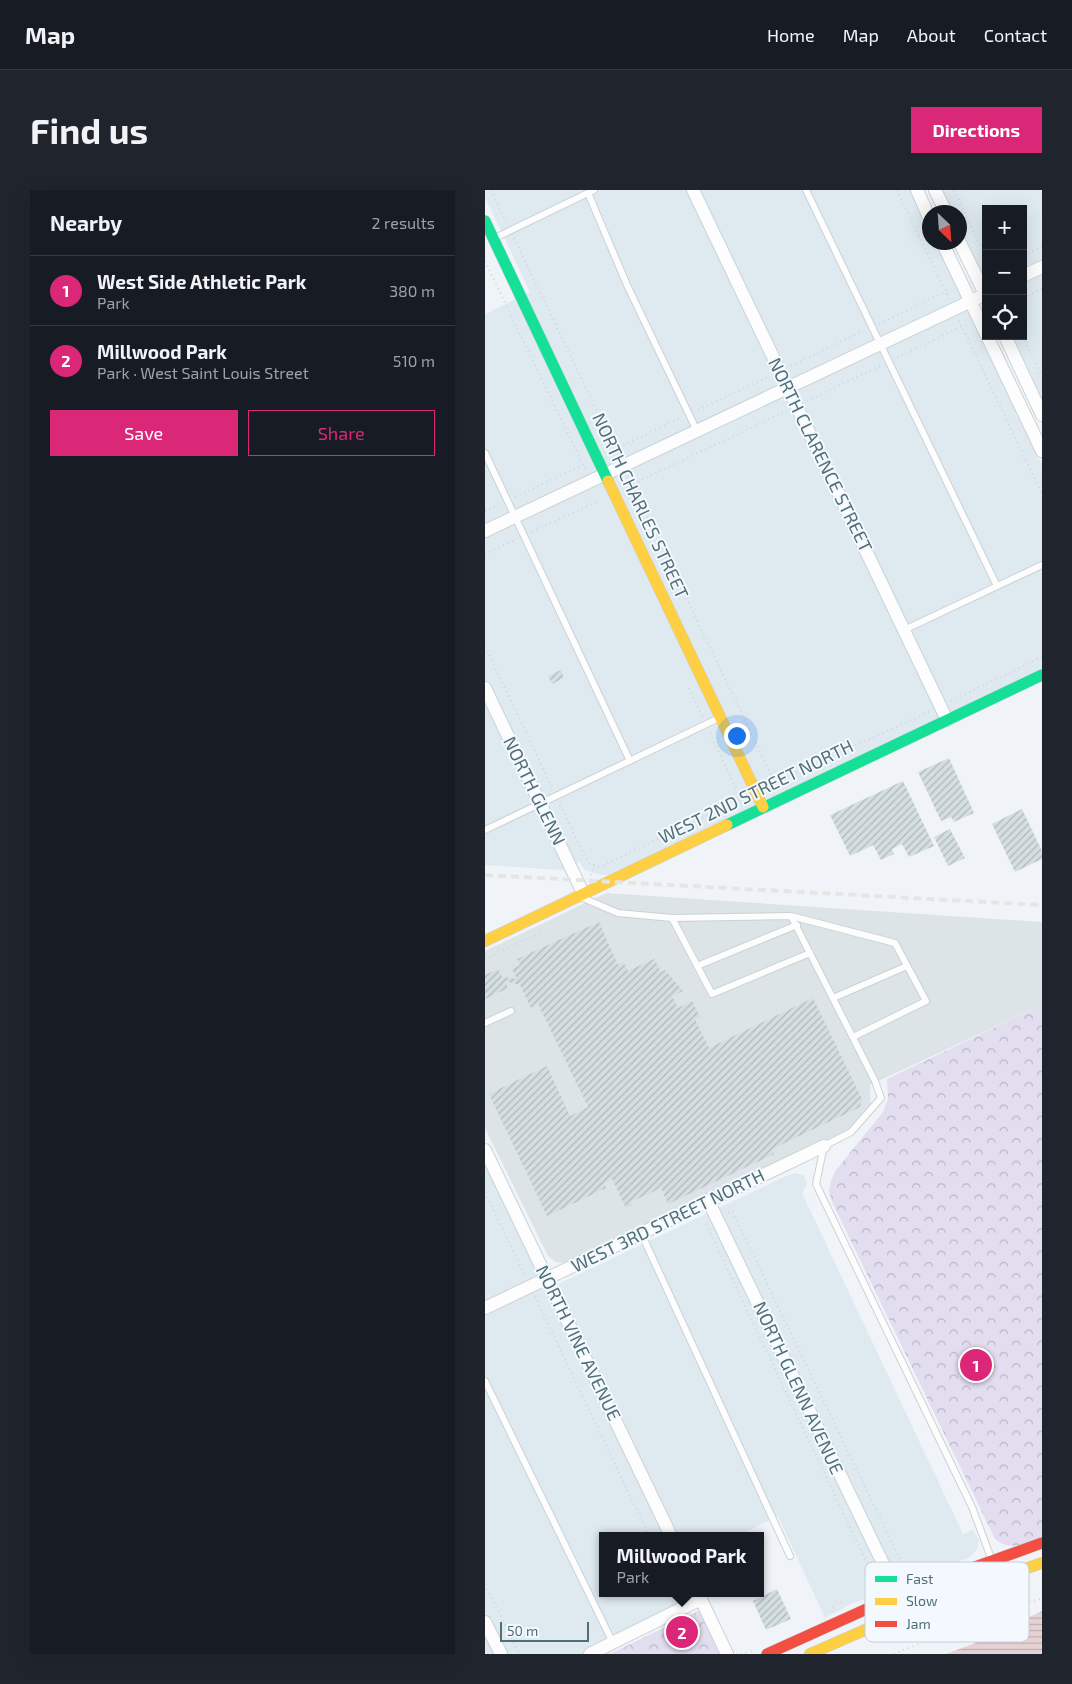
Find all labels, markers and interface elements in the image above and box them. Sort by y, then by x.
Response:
text: Map [25,20,75,49]
text: Home [767,24,815,46]
text: Map [843,24,879,46]
text: About [907,24,956,46]
text: Contact [984,24,1047,46]
button: Directions [911,107,1042,153]
text: Find us [30,109,148,151]
north arrow [922,205,967,250]
map controls [982,205,1027,340]
button: + [982,205,1027,250]
text: Nearby [50,210,122,235]
text: 2 results [372,213,435,232]
button: − [982,250,1027,295]
text: West Side Athletic Park [97,270,306,293]
text: 1 [63,281,69,300]
text: 380 m [389,281,435,300]
text: Park [97,293,130,312]
button: locate [982,295,1027,340]
text: Millwood Park [97,340,227,363]
text: 2 [61,351,71,370]
text: 510 m [393,351,435,370]
street label: NORTH CLARENCE STREET [764,354,878,556]
text: Park · West Saint Louis Street [97,363,309,382]
street label: NORTH CHARLES STREET [588,409,694,602]
button: Save [50,410,238,456]
button: Share [248,410,435,456]
your location [724,723,750,749]
street label: NORTH GLENN [499,733,571,848]
street label: WEST 2ND STREET NORTH [655,734,857,848]
street label: WEST 3RD STREET NORTH [567,1164,768,1277]
street label: NORTH VINE AVENUE [532,1261,626,1424]
street label: NORTH GLENN AVENUE [749,1298,849,1477]
pin: 1 [960,1346,992,1384]
popup [599,1532,764,1597]
text: Millwood Park [617,1544,746,1567]
legend [865,1562,1029,1642]
text: Park [617,1567,649,1586]
text: Fast [906,1570,933,1587]
text: Slow [906,1592,938,1609]
pin: 2 [666,1613,698,1651]
text: Jam [906,1615,931,1632]
scale bar [500,1619,589,1642]
text: 50 m [507,1622,538,1639]

